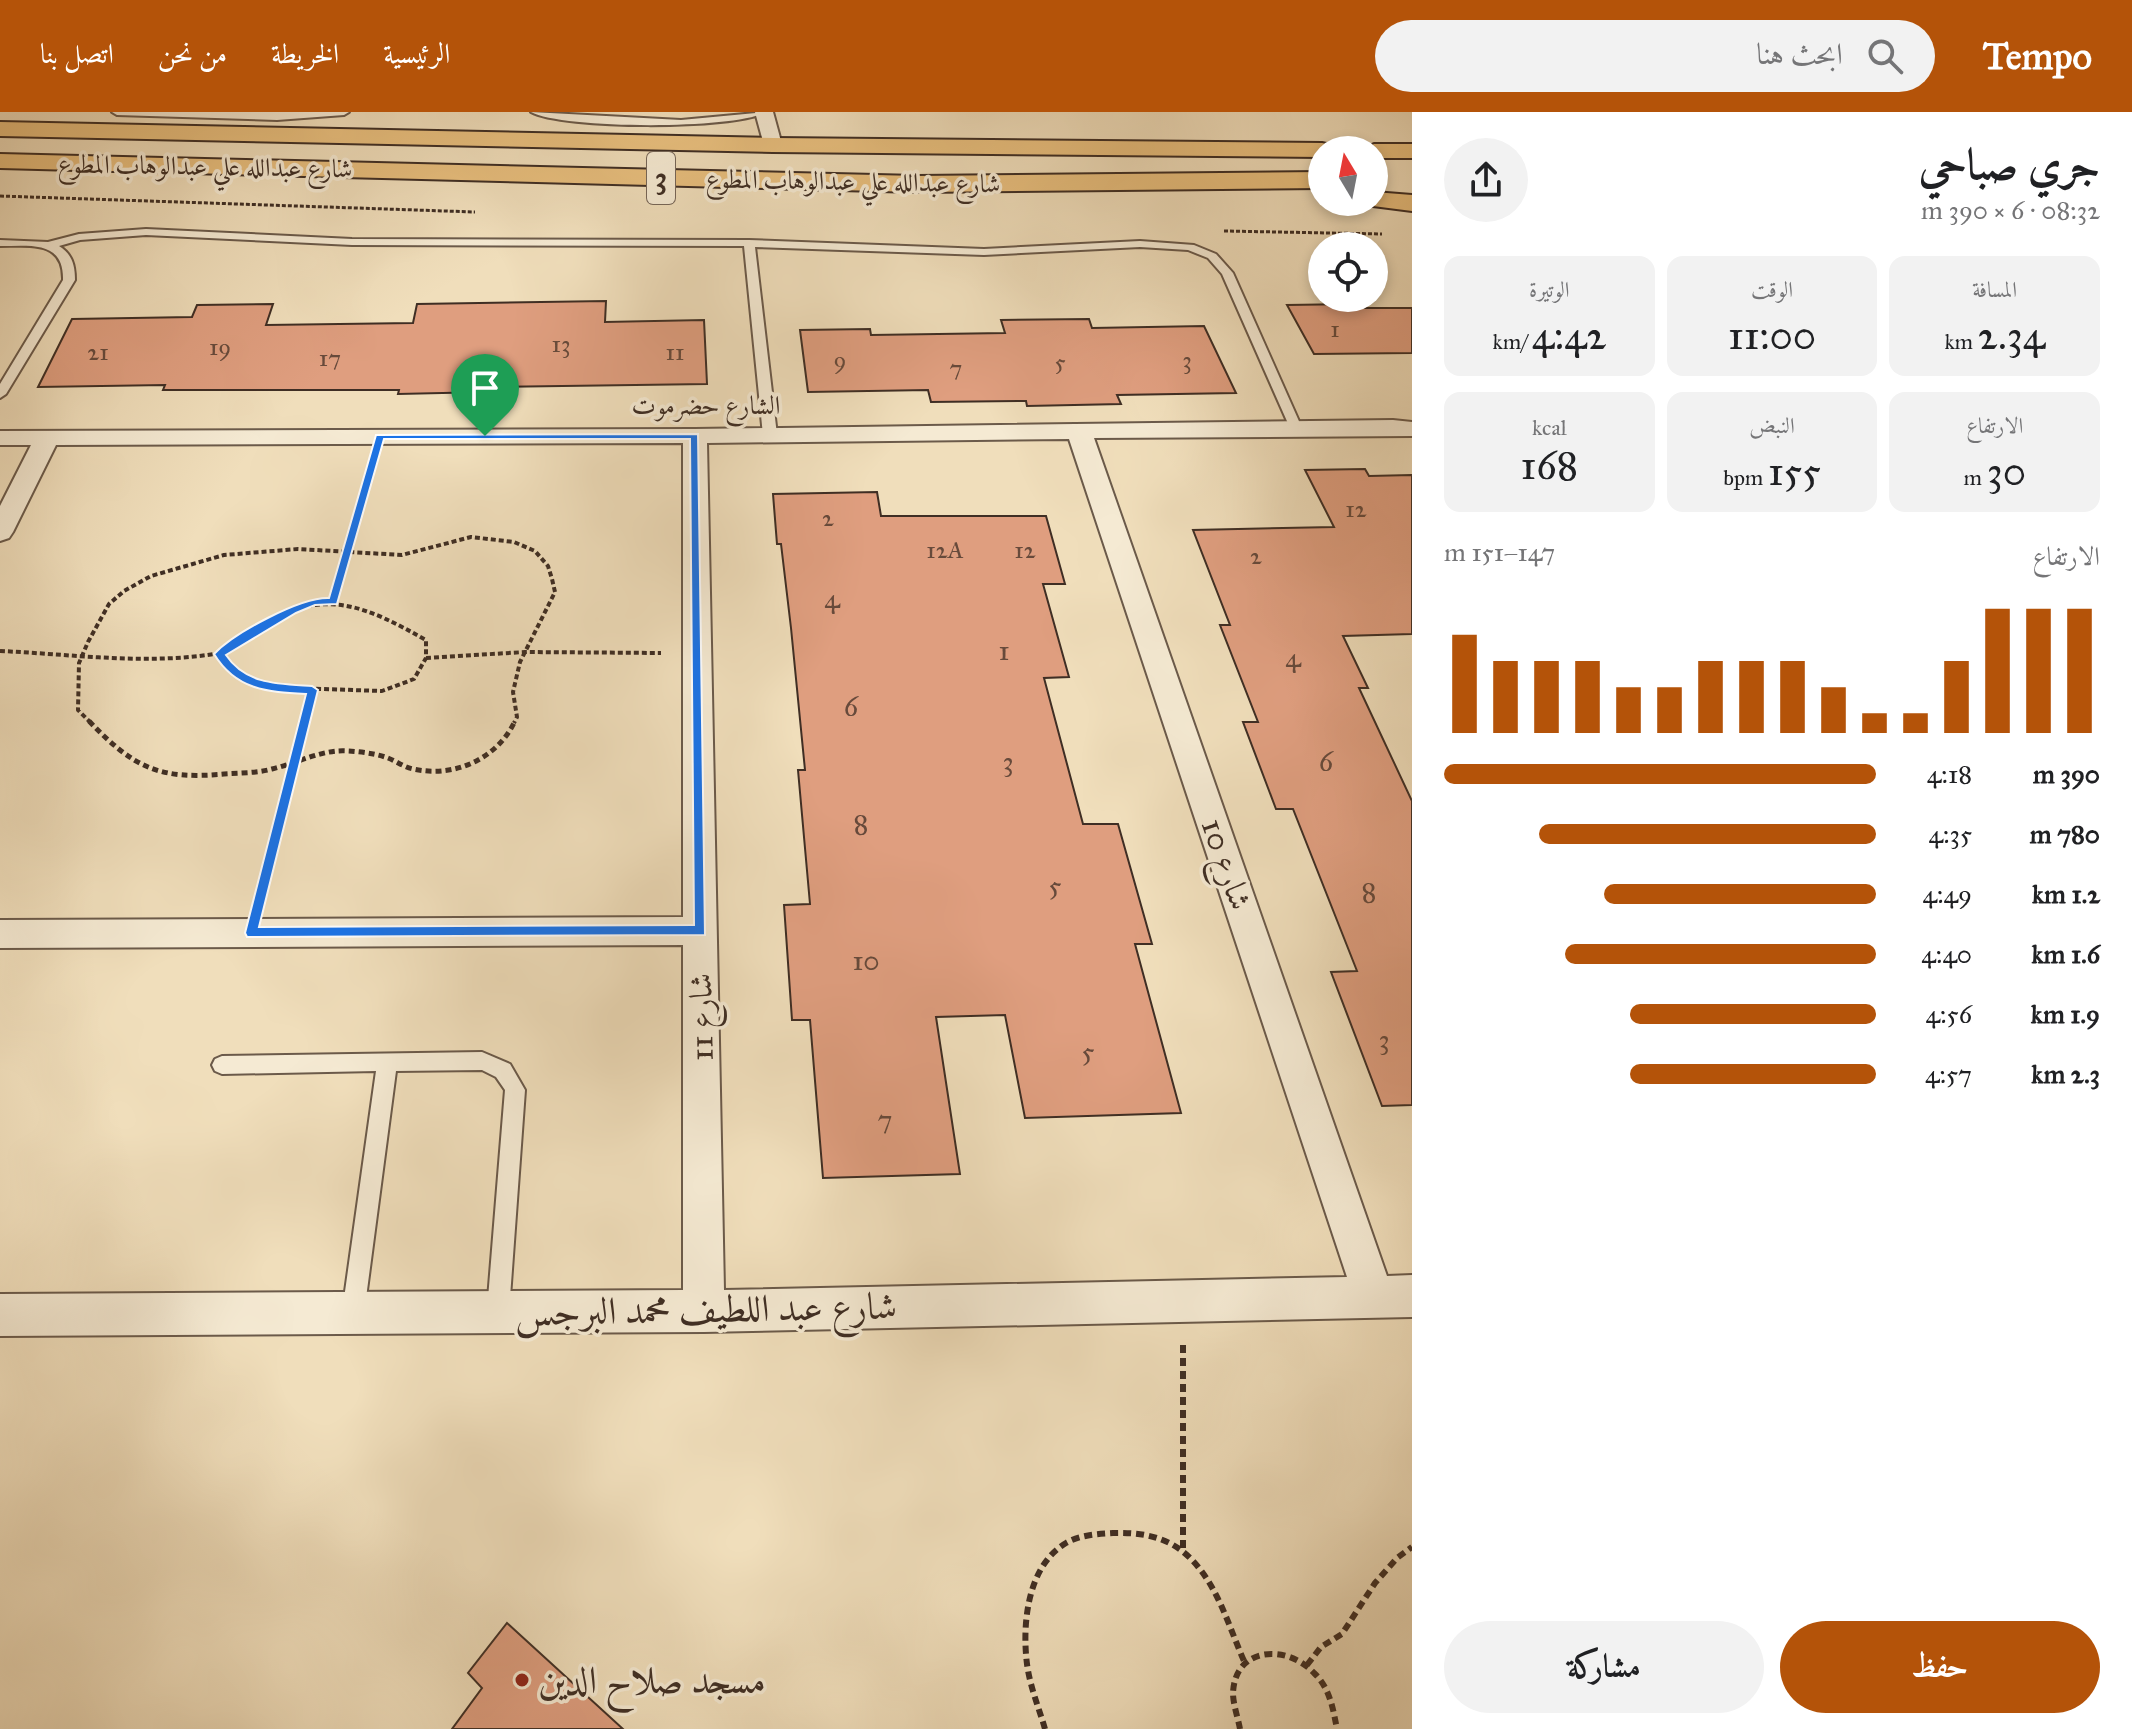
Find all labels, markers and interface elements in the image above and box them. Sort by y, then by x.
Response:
search box [1375,20,1935,92]
text: Tempo [1983,33,2092,79]
icon: search [1863,34,1907,78]
text: اتصل بنا [40,36,114,71]
text: من نحن [158,36,227,71]
text: الخريطة [271,36,339,71]
text: الرئيسية [383,36,450,71]
text: ابحث هنا [1756,36,1843,72]
north arrow [1308,136,1388,216]
map controls [1308,136,1388,312]
text: جري صباحي [1919,137,2100,191]
button: share [1444,138,1528,222]
street label: شارع عبدالله علي عبدالوهاب المطوع [57,147,353,194]
road number: 3 [647,152,675,204]
street label: شارع عبدالله علي عبدالوهاب المطوع [705,162,1001,209]
text: 08:32 · 6 × 390 m [1921,194,2100,226]
button: locate [1308,232,1388,312]
text: الوتيرة [1529,276,1570,303]
text: الوقت [1751,276,1793,303]
text: المسافة [1972,276,2017,303]
text: 4:42 [1532,311,1606,360]
text: 11:00 [1728,311,1816,360]
text: 2.34 [1978,311,2045,360]
house number: 1 [1330,314,1340,344]
text: /km [1492,328,1532,355]
text: km [1944,328,1978,355]
house number: 13 [551,329,571,359]
house number: 19 [209,332,231,362]
house number: 21 [87,337,109,367]
house number: 11 [666,337,684,367]
house number: 17 [319,343,341,373]
house number: 9 [834,345,846,375]
house number: 3 [1182,345,1192,375]
house number: 5 [1054,347,1066,377]
house number: 7 [950,353,962,383]
pin [451,354,519,436]
icon: arrive [463,366,507,410]
street label: الشارع حضرموت [632,389,780,427]
text: النبض [1749,412,1795,439]
text: الارتفاع [1966,412,2023,439]
text: kcal [1532,414,1567,441]
text: 168 [1521,441,1578,490]
text: 155 [1768,447,1821,496]
text: 30 [1987,447,2026,496]
text: bpm [1723,464,1768,491]
text: m [1963,464,1987,491]
house number: 12 [1345,494,1367,524]
house number: 2 [822,503,834,533]
house number: 12A [926,535,964,565]
house number: 12 [1014,535,1036,565]
text: 147–151 m [1444,536,1555,568]
text: الارتفاع [2033,540,2100,572]
house number: 2 [1250,541,1262,571]
house number: 4 [824,581,841,616]
house number: 1 [998,633,1010,668]
house number: 4 [1285,640,1302,675]
house number: 6 [844,689,860,724]
house number: 3 [1002,744,1014,779]
house number: 6 [1319,744,1335,779]
text: 4:18 [1927,758,1972,790]
text: 390 m [2033,758,2100,790]
house number: 8 [854,807,868,842]
street label: شارع 10 [1186,814,1260,917]
text: 4:35 [1928,818,1972,850]
text: 780 m [2030,818,2100,850]
house number: 5 [1048,868,1062,903]
house number: 8 [1362,875,1376,910]
text: 4:49 [1923,878,1972,910]
text: 1.2 km [2032,878,2100,910]
text: 4:40 [1921,938,1972,970]
text: 1.6 km [2031,938,2100,970]
house number: 10 [852,943,880,978]
street label: شارع 11 [681,973,729,1061]
text: 4:56 [1926,998,1972,1030]
text: 1.9 km [2031,998,2100,1030]
house number: 3 [1378,1022,1390,1057]
house number: 5 [1081,1034,1095,1069]
text: 4:57 [1925,1058,1972,1090]
text: 2.3 km [2031,1058,2100,1090]
house number: 7 [878,1102,892,1137]
street label: شارع عبد اللطيف محمد البرجس [514,1283,898,1343]
button: مشاركة [1444,1621,1764,1713]
button: حفظ [1780,1621,2100,1713]
place label: مسجد صلاح الدين [538,1657,766,1714]
marker: مسجد صلاح الدين [513,1671,531,1689]

